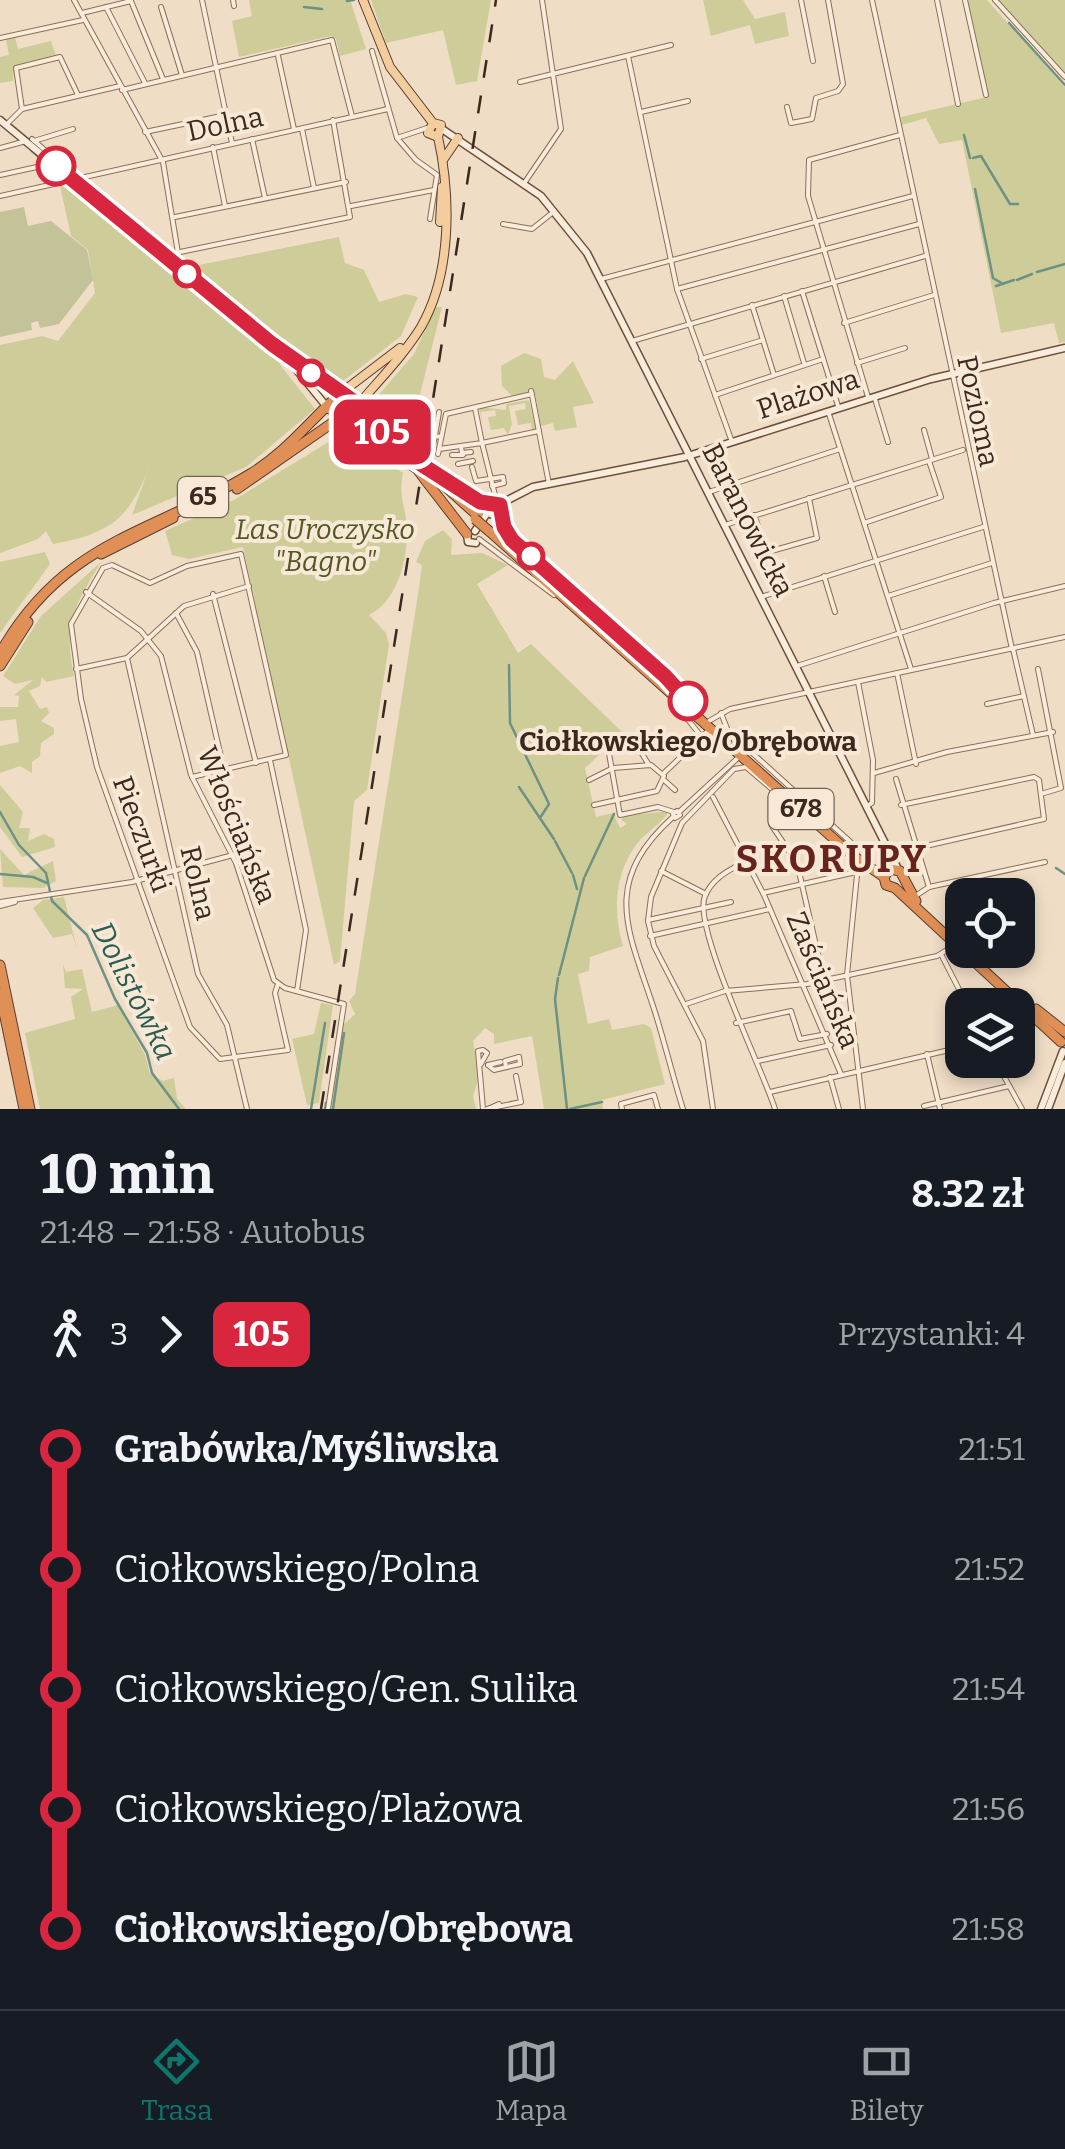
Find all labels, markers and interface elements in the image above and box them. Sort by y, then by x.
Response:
street label: Dolna [184,100,266,148]
unlabelled marker [37,147,75,185]
unlabelled marker [174,261,200,287]
street label: Pozioma [950,353,1006,469]
unlabelled marker [298,360,324,386]
street label: Plażowa [753,362,863,426]
line badge: 105 [324,400,440,464]
text: 105 [354,411,410,453]
street label: Baranowicka [695,438,801,602]
road number: 65 [178,477,228,517]
park label: Las Uroczysko "Bagno" [235,513,415,578]
unlabelled marker [518,543,544,569]
marker: Ciołkowskiego/Obrębowa [669,682,707,720]
place label: Ciołkowskiego/Obrębowa [519,725,857,758]
street label: Włościańska [190,742,284,908]
street label: Pieczurki [106,772,178,896]
road number: 678 [768,789,834,829]
district label: SKORUPY [736,836,929,882]
street label: Rolna [173,843,223,923]
map controls [945,878,1035,1078]
button: locate [945,878,1035,968]
street label: Zaściańska [779,907,867,1053]
water label: Dolistówka [84,916,184,1066]
button: layers [945,988,1035,1078]
text: 10 min [40,1142,214,1208]
text: 8.32 zł [911,1171,1025,1217]
text: 21:48 – 21:58 · Autobus [40,1213,365,1251]
icon: walk [40,1307,95,1362]
icon: forward [143,1307,198,1362]
text: 105 [233,1313,290,1355]
text: 3 [110,1315,128,1353]
text: Przystanki: 4 [838,1315,1025,1353]
text: Grabówka/Myśliwska [114,1426,499,1472]
text: 21:51 [958,1430,1025,1468]
text: Ciołkowskiego/Polna [114,1546,479,1592]
text: 21:52 [954,1550,1025,1588]
text: Ciołkowskiego/Gen. Sulika [114,1666,578,1712]
text: 21:54 [952,1670,1025,1708]
text: Ciołkowskiego/Plażowa [114,1786,523,1832]
text: 21:56 [952,1790,1025,1828]
text: Ciołkowskiego/Obrębowa [114,1906,573,1952]
text: 21:58 [952,1910,1025,1948]
tab: Trasa [141,2034,213,2127]
tab: Mapa [495,2034,567,2127]
tab: Bilety [850,2034,924,2127]

